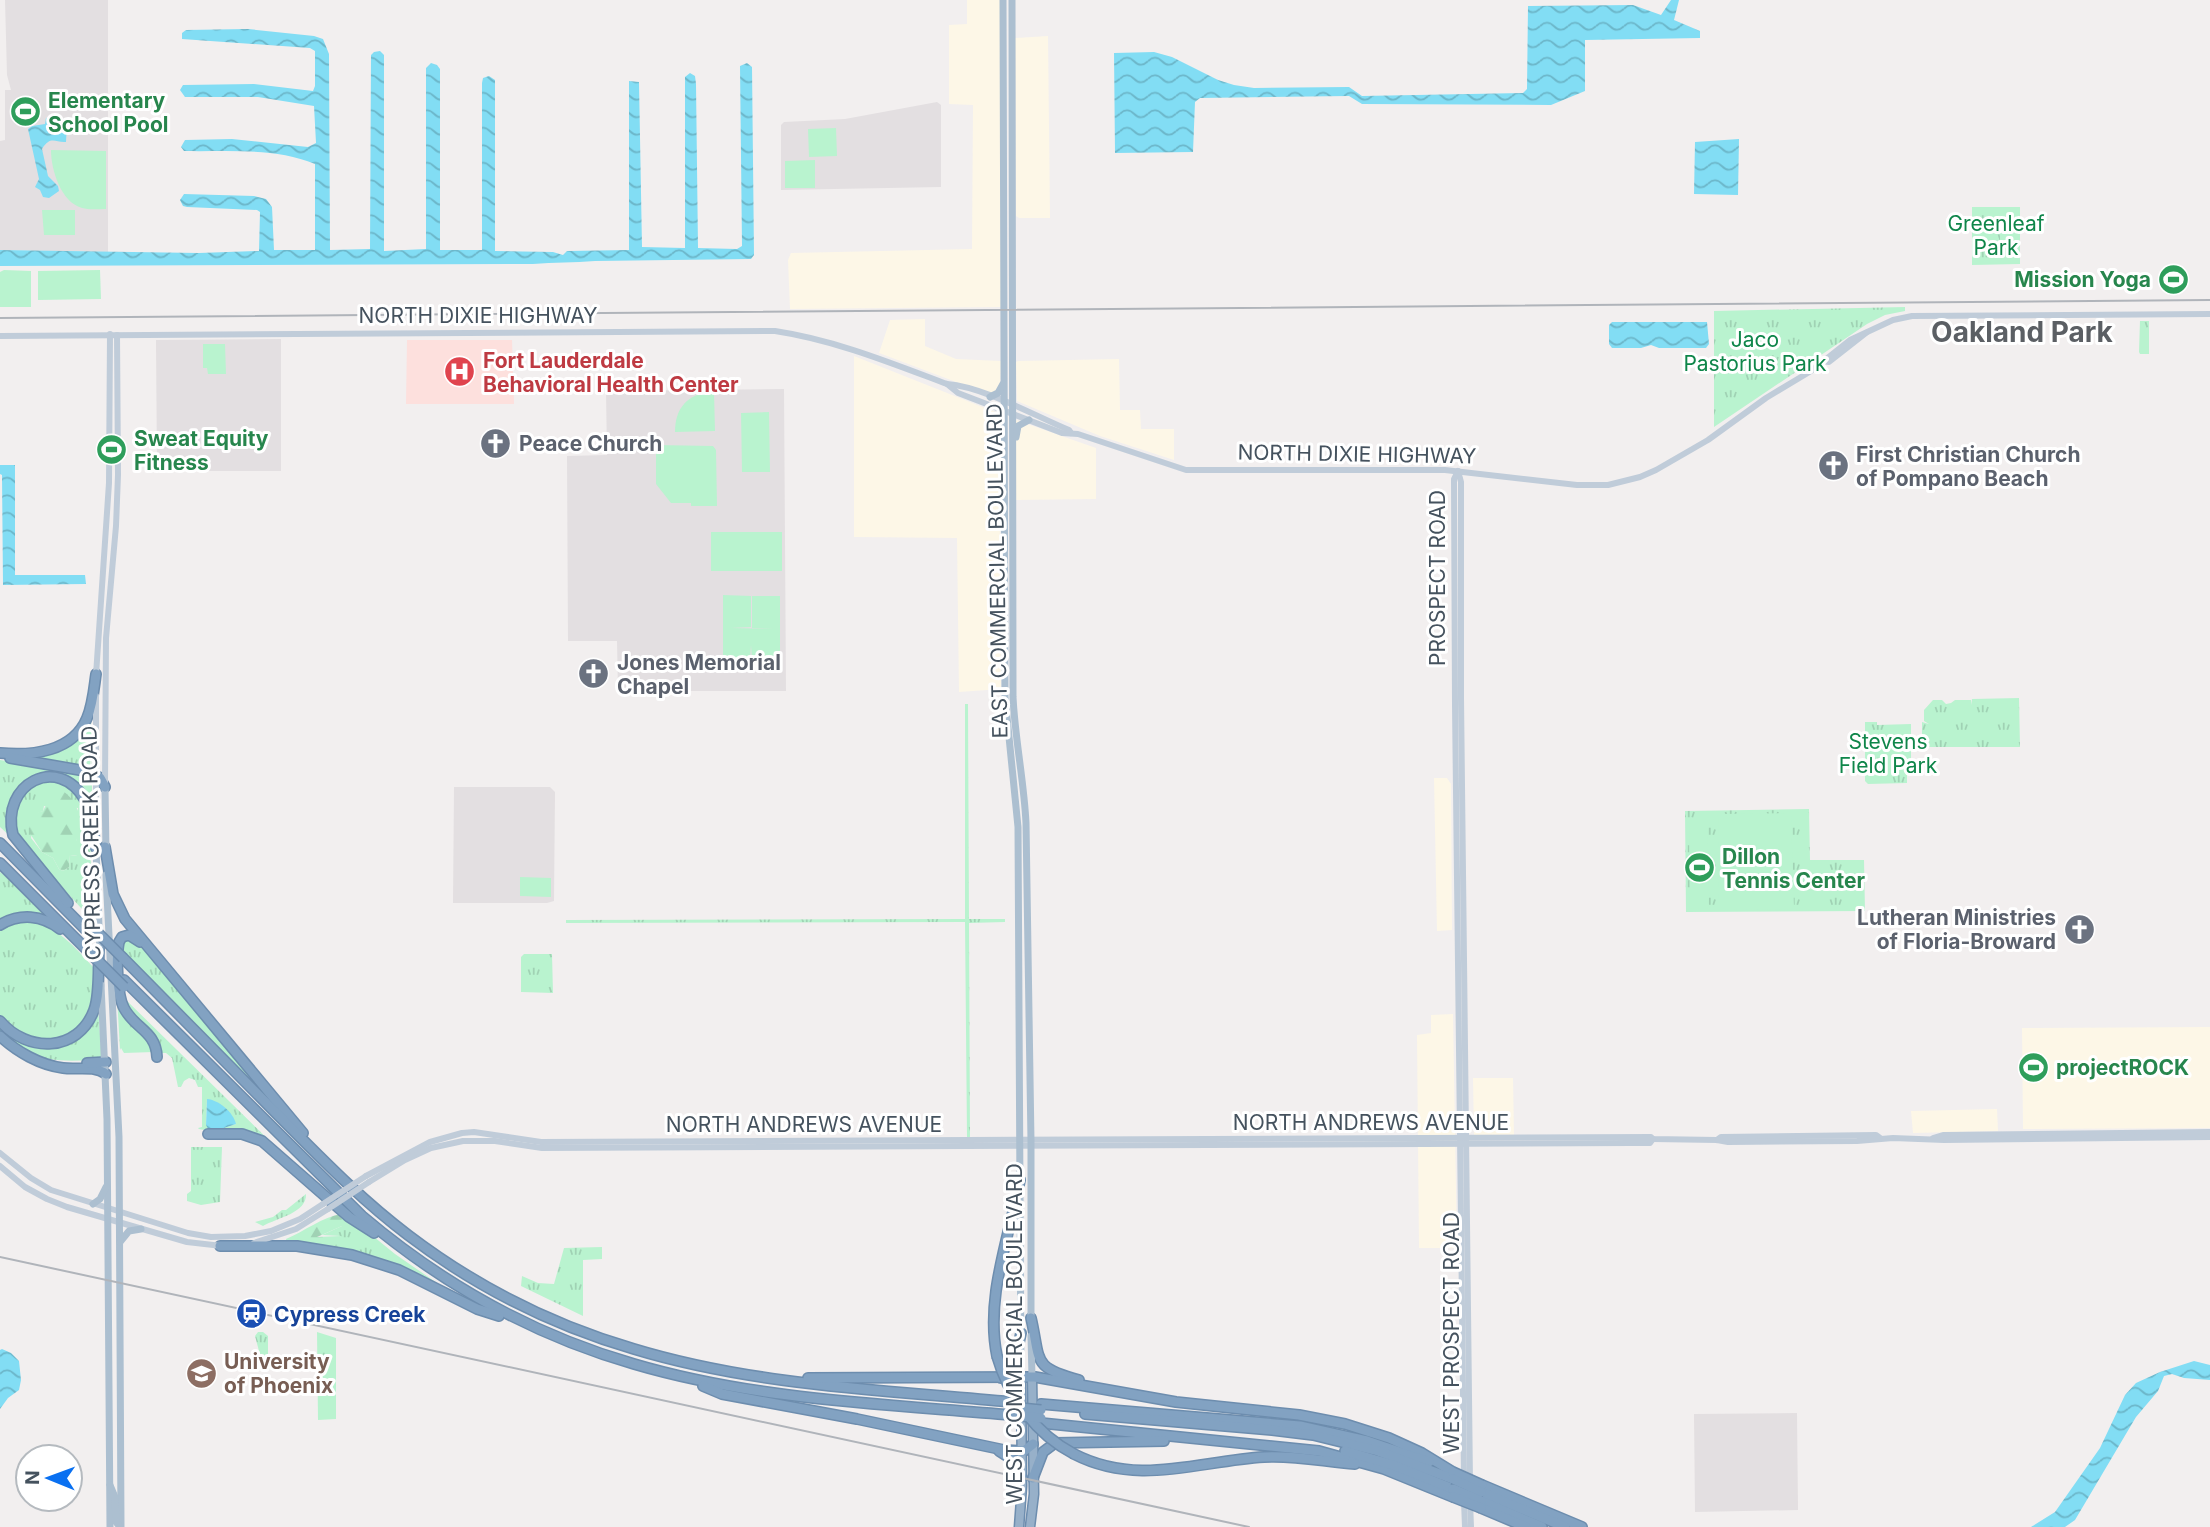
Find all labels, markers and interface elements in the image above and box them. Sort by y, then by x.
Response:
place label: Elementary School Pool [48,88,168,137]
sports icon: Elementary School Pool [8,95,42,129]
park label: Greenleaf Park [1947,211,2045,260]
sports icon: Mission Yoga [2157,262,2191,296]
place label: Mission Yoga [2014,267,2151,292]
street label: NORTH DIXIE HIGHWAY [359,303,597,328]
district label: Oakland Park [1931,315,2114,349]
park label: Jaco Pastorius Park [1683,327,1827,376]
place label: Fort Lauderdale Behavioral Health Center [483,348,739,397]
hospital icon: Fort Lauderdale Behavioral Health Center [443,355,477,389]
street label: EAST COMMERCIAL BOULEVARD [982,403,1012,739]
place label: Sweat Equity Fitness [134,426,269,475]
church icon: Peace Church [479,426,513,460]
place label: Peace Church [519,431,662,456]
sports icon: Sweat Equity Fitness [94,433,128,467]
street label: NORTH DIXIE HIGHWAY [1237,439,1477,469]
place label: First Christian Church of Pompano Beach [1856,442,2081,491]
church icon: First Christian Church of Pompano Beach [1816,449,1850,483]
street label: PROSPECT ROAD [1425,490,1450,666]
place label: Jones Memorial Chapel [617,650,781,699]
church icon: Jones Memorial Chapel [577,657,611,691]
street label: CYPRESS CREEK ROAD [76,725,106,961]
park label: Stevens Field Park [1839,729,1938,778]
place label: Dillon Tennis Center [1722,844,1866,893]
sports icon: Dillon Tennis Center [1682,851,1716,885]
place label: Lutheran Ministries of Floria-Broward [1857,905,2056,954]
church icon: Lutheran Ministries of Floria-Broward [2062,912,2096,946]
sports icon: projectROCK [2016,1050,2050,1084]
place label: projectROCK [2056,1055,2189,1080]
street label: NORTH ANDREWS AVENUE [1233,1110,1509,1135]
street label: NORTH ANDREWS AVENUE [666,1112,942,1137]
street label: WEST COMMERCIAL BOULEVARD [1002,1163,1027,1505]
street label: WEST PROSPECT ROAD [1439,1212,1464,1454]
station icon: Cypress Creek [234,1297,268,1331]
place label: Cypress Creek [274,1302,426,1327]
place label: University of Phoenix [224,1349,333,1398]
school or university icon: University of Phoenix [184,1356,218,1390]
north arrow [14,1443,84,1513]
text: N [21,1470,44,1485]

